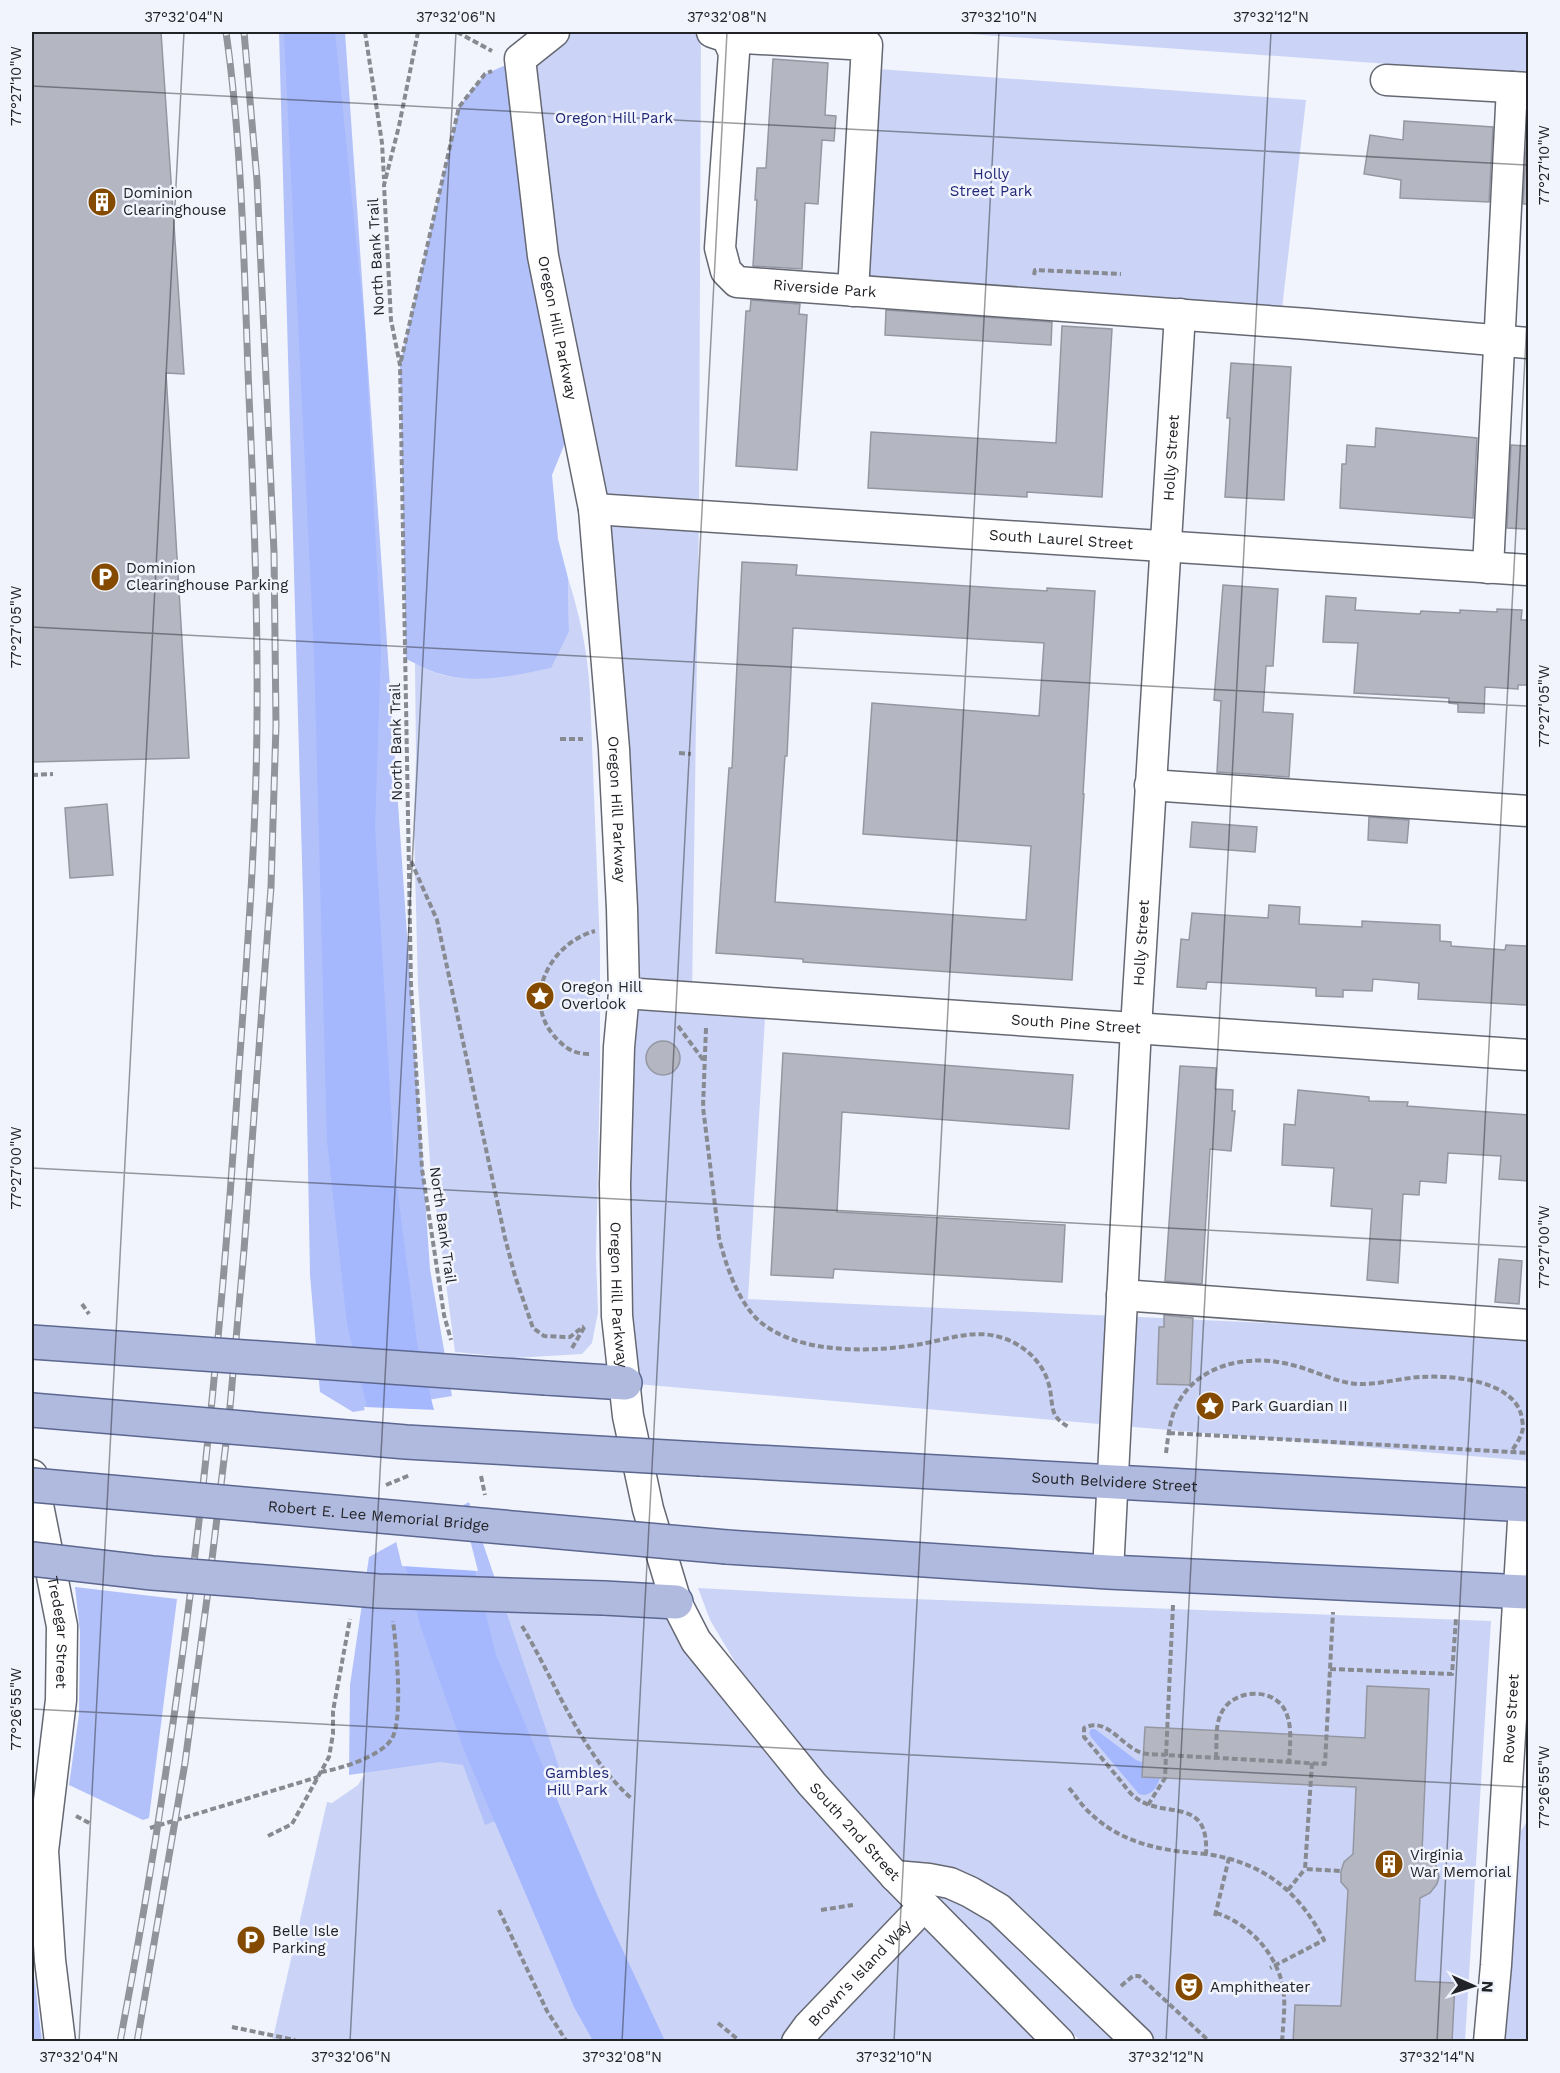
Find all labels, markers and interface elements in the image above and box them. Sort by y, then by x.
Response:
text: 37°32'04"N [144,8,224,26]
text: 37°32'06"N [416,8,496,26]
text: 37°32'08"N [687,8,767,26]
text: 37°32'10"N [961,8,1037,26]
text: 37°32'12"N [1233,8,1309,26]
text: 77°27'10"W [7,46,25,126]
park label: Oregon Hill Park [555,109,674,127]
text: 77°27'10"W [1535,125,1553,205]
park label: Holly Street Park [950,165,1033,200]
place label: Dominion Clearinghouse [123,184,227,219]
building icon: Dominion Clearinghouse [86,186,118,218]
street label: North Bank Trail [364,197,388,316]
street label: Oregon Hill Parkway [534,254,581,402]
street label: Riverside Park [772,276,877,301]
street label: Holly Street [1159,413,1183,501]
street label: South Laurel Street [988,526,1134,553]
place label: Dominion Clearinghouse Parking [126,559,288,594]
parking icon: Dominion Clearinghouse Parking [89,561,121,593]
text: 77°27'05"W [7,586,25,668]
text: 77°27'05"W [1535,665,1553,747]
street label: North Bank Trail [386,683,406,801]
street label: Oregon Hill Parkway [604,735,630,883]
street label: Holly Street [1130,898,1153,987]
place label: Oregon Hill Overlook [561,978,643,1013]
place icon: Oregon Hill Overlook [524,980,556,1012]
street label: South Pine Street [1010,1011,1142,1037]
text: 77°27'00"W [7,1126,25,1210]
street label: North Bank Trail [426,1165,460,1285]
text: 77°27'00"W [1535,1205,1553,1289]
street label: Oregon Hill Parkway [607,1221,632,1369]
place icon: Park Guardian II [1194,1390,1226,1422]
place label: Park Guardian II [1231,1397,1348,1415]
street label: South Belvidere Street [1031,1468,1198,1496]
street label: Robert E. Lee Memorial Bridge [267,1497,490,1535]
street label: Tredegar Street [43,1575,71,1689]
text: 77°26'55"W [7,1667,25,1751]
street label: Rowe Street [1499,1673,1523,1764]
text: 77°26'55"W [1535,1745,1553,1829]
park label: Gambles Hill Park [545,1764,609,1799]
street label: South 2nd Street [806,1779,904,1885]
place label: Virginia War Memorial [1410,1846,1511,1881]
building icon: Virginia War Memorial [1373,1848,1405,1880]
street label: Brown's Island Way [804,1916,915,2030]
place label: Belle Isle Parking [272,1922,339,1957]
parking icon: Belle Isle Parking [235,1924,267,1956]
north arrow [1443,1956,1503,2016]
theatre icon: Amphitheater [1173,1971,1205,2003]
place label: Amphitheater [1210,1978,1310,1996]
text: N [1478,1980,1497,1993]
text: 37°32'04"N [39,2048,119,2066]
text: 37°32'06"N [311,2048,391,2066]
text: 37°32'08"N [582,2048,662,2066]
text: 37°32'10"N [856,2048,932,2066]
text: 37°32'12"N [1128,2048,1204,2066]
text: 37°32'14"N [1399,2048,1475,2066]

